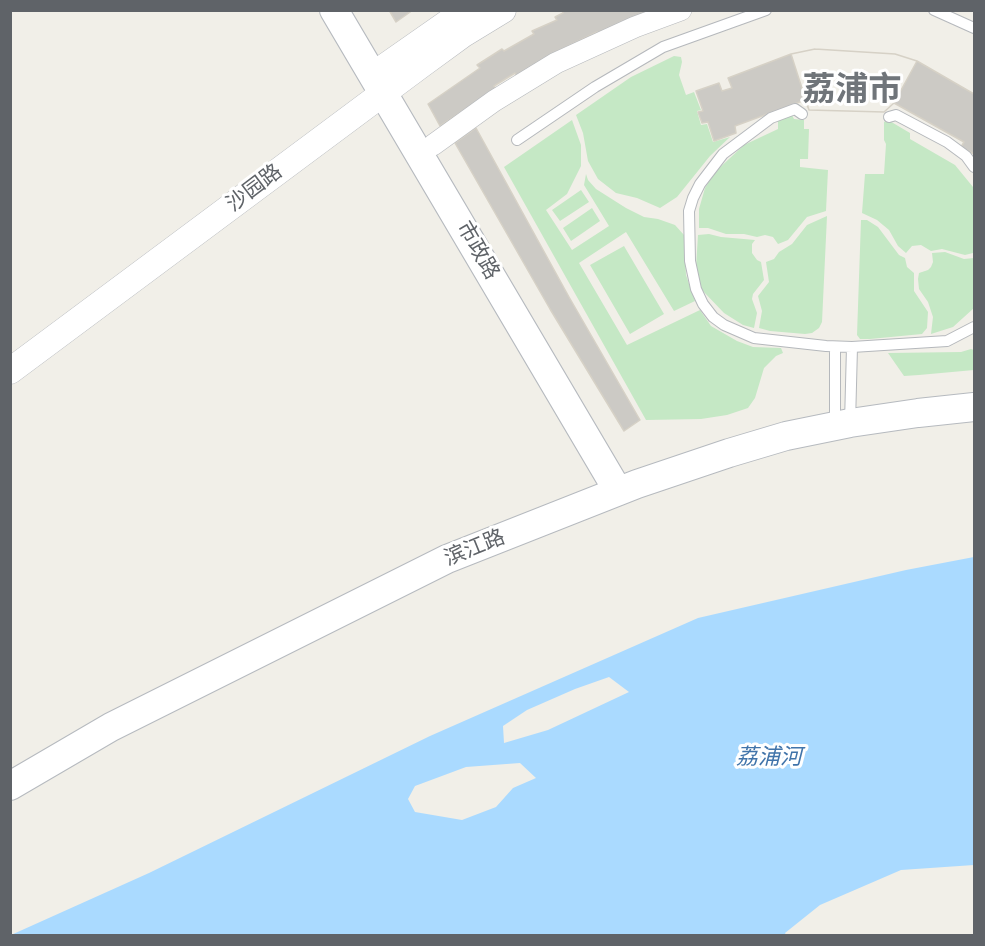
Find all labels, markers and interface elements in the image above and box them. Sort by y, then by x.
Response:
district label: 荔浦市 [803,72,901,112]
street label: 沙园路 [222,160,288,218]
street label: 市政路 [450,217,504,285]
street label: 滨江路 [441,526,509,572]
water label: 荔浦河 [736,746,802,772]

